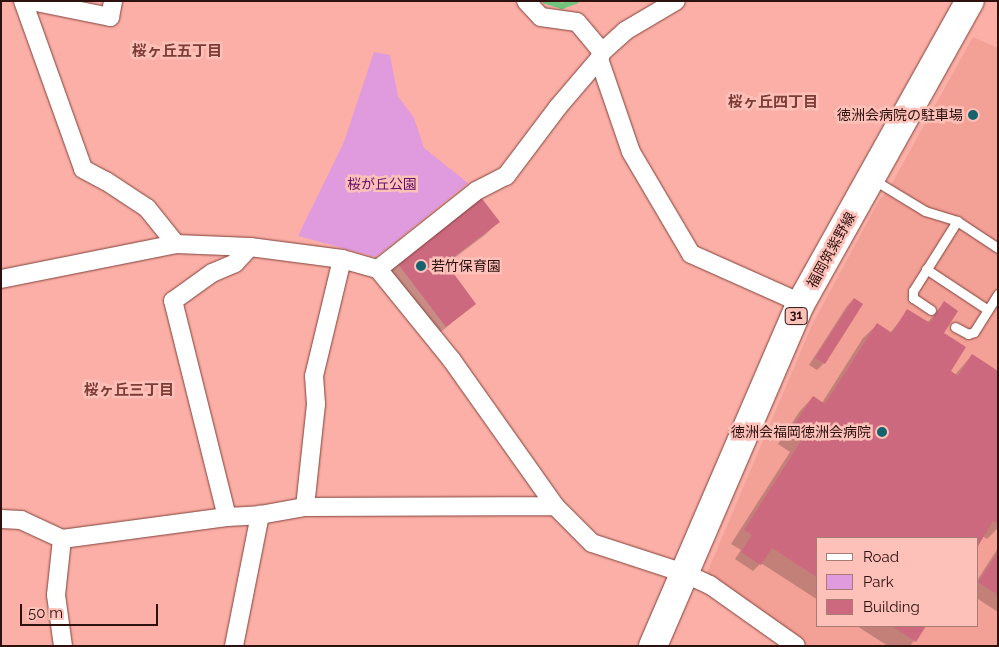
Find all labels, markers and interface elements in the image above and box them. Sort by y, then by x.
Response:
district label: 桜ヶ丘五丁目 [132,43,222,61]
district label: 桜ヶ丘四丁目 [728,94,818,112]
place label: 徳洲会病院の駐車場 [837,107,963,123]
marker: 徳洲会病院の駐車場 [967,109,979,121]
park label: 桜が丘公園 [347,176,417,192]
street label: 福岡筑紫野線 [803,209,859,291]
place label: 若竹保育園 [431,258,501,274]
marker: 若竹保育園 [415,260,427,272]
road number: 31 [784,306,808,326]
district label: 桜ヶ丘三丁目 [84,382,174,400]
place label: 徳洲会福岡徳洲会病院 [731,424,871,440]
marker: 徳洲会福岡徳洲会病院 [875,425,889,439]
legend [816,537,979,627]
text: Road [863,548,899,566]
text: Park [863,573,894,591]
scale bar [22,594,160,626]
text: Building [863,598,920,616]
text: 50 m [28,604,63,622]

